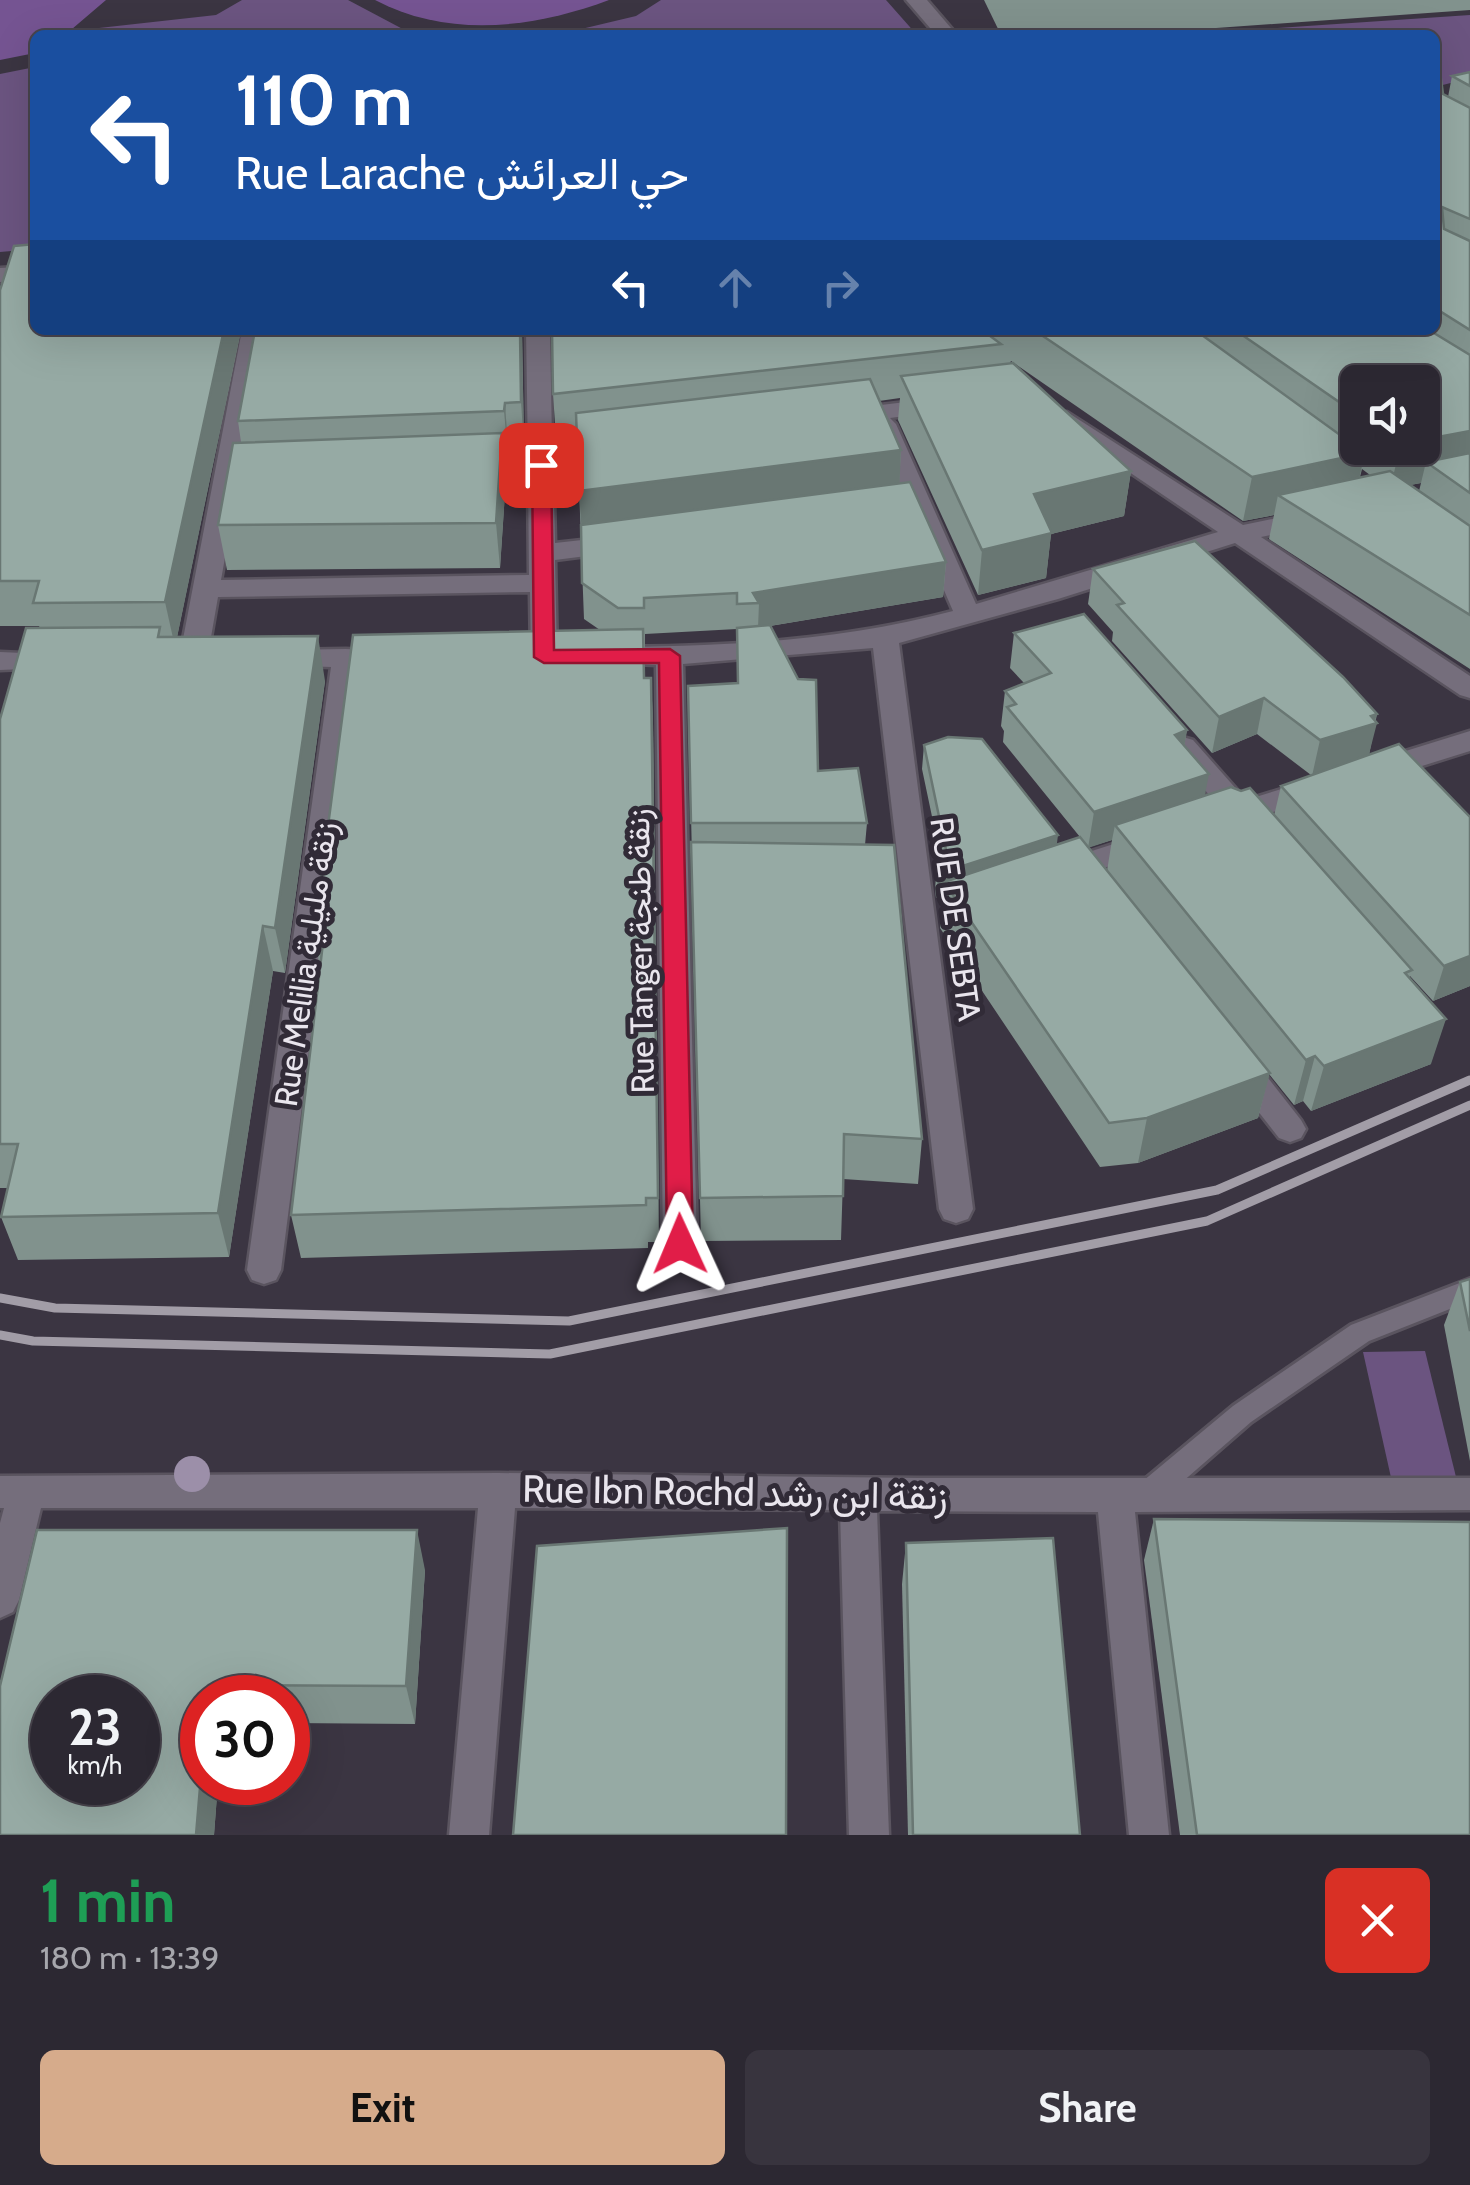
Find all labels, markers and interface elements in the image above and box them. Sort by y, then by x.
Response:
text: 110 m [235,57,413,143]
icon: left [70,70,200,200]
text: Rue Larache حي العرائش [235,146,689,200]
icon: left [603,260,658,315]
icon: ahead [708,260,763,315]
icon: right [813,260,868,315]
map controls [1340,365,1440,465]
button: sound [1340,365,1440,465]
pin [499,423,584,508]
icon: arrive [514,438,569,493]
street label: Rue Tanger زنقة طنجة [618,808,663,1094]
street label: RUE DE SEBTA [922,815,990,1024]
street label: Rue Melilia زنقة مليلية [266,819,345,1109]
position arrow [628,1192,732,1296]
street label: Rue Ibn Rochd زنقة ابن رشد [522,1465,948,1519]
speed limit sign: 30 [180,1675,310,1805]
text: 23 [68,1697,122,1758]
text: km/h [68,1750,122,1780]
text: 1 min [40,1864,175,1937]
button: close [1325,1868,1430,1973]
text: 180 m · 13:39 [40,1938,219,1977]
button: Exit [40,2050,725,2165]
button: Share [745,2050,1430,2165]

